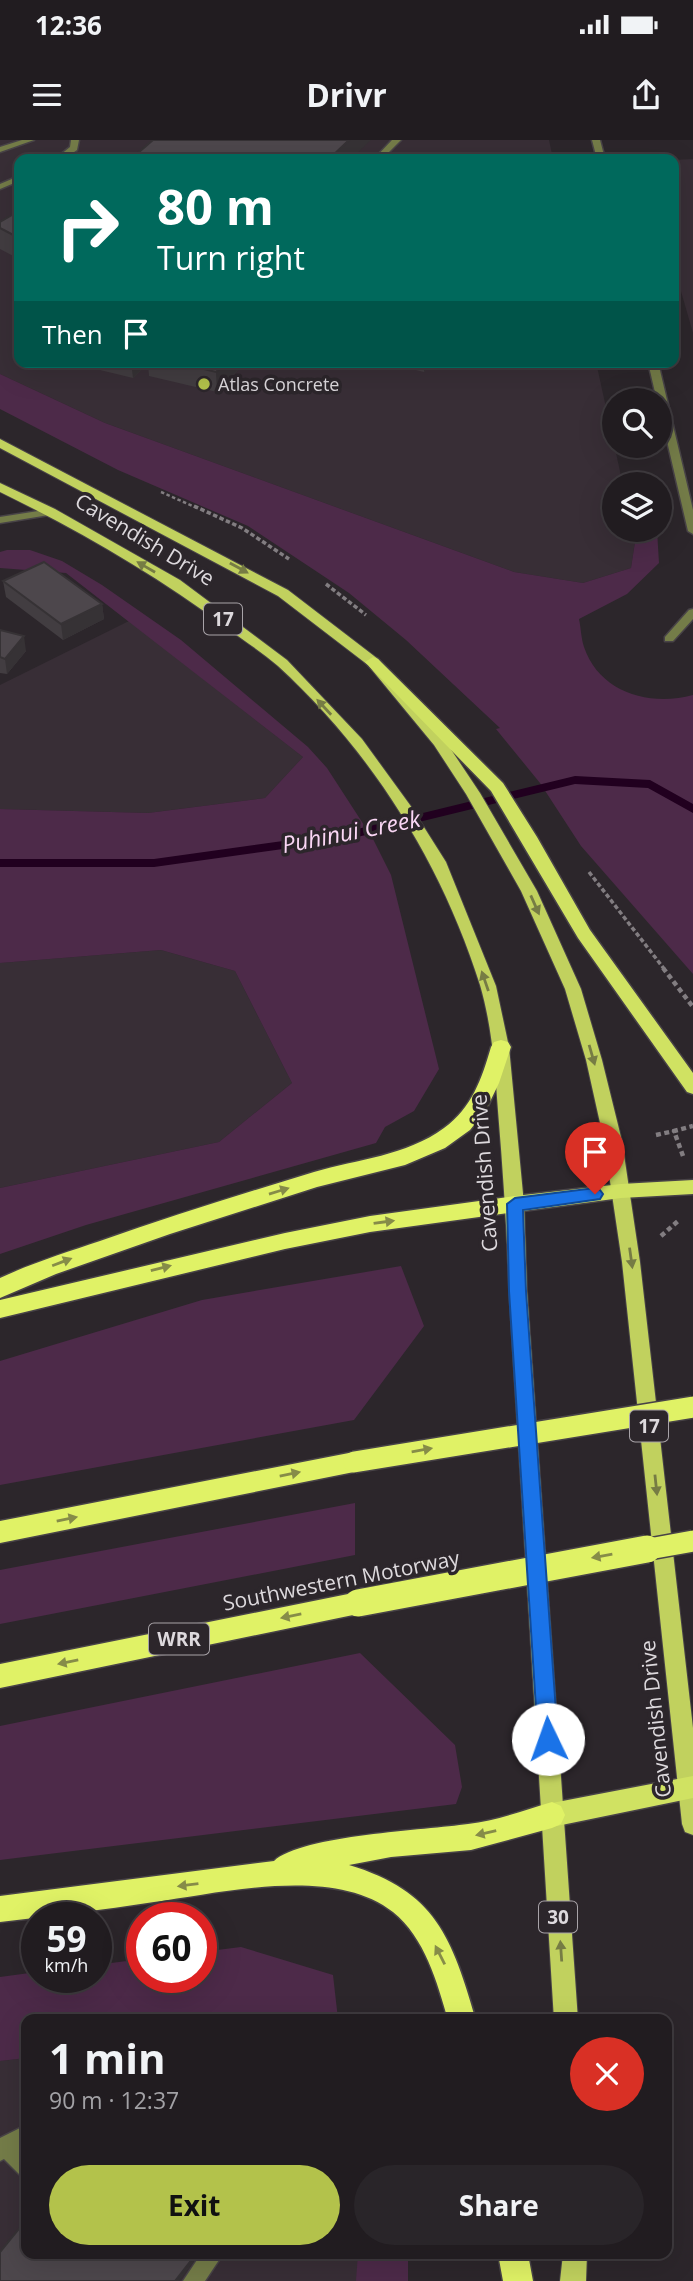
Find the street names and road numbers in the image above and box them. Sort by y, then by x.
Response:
street label: Cavendish Drive [70,486,220,592]
road number: 17 [204,604,242,634]
street label: Cavendish Drive [465,1093,503,1253]
road number: 17 [630,1410,668,1442]
street label: Southwestern Motorway [220,1543,462,1617]
road number: WRR [149,1624,209,1654]
street label: Cavendish Drive [633,1639,677,1799]
road number: 30 [539,1902,577,1932]

